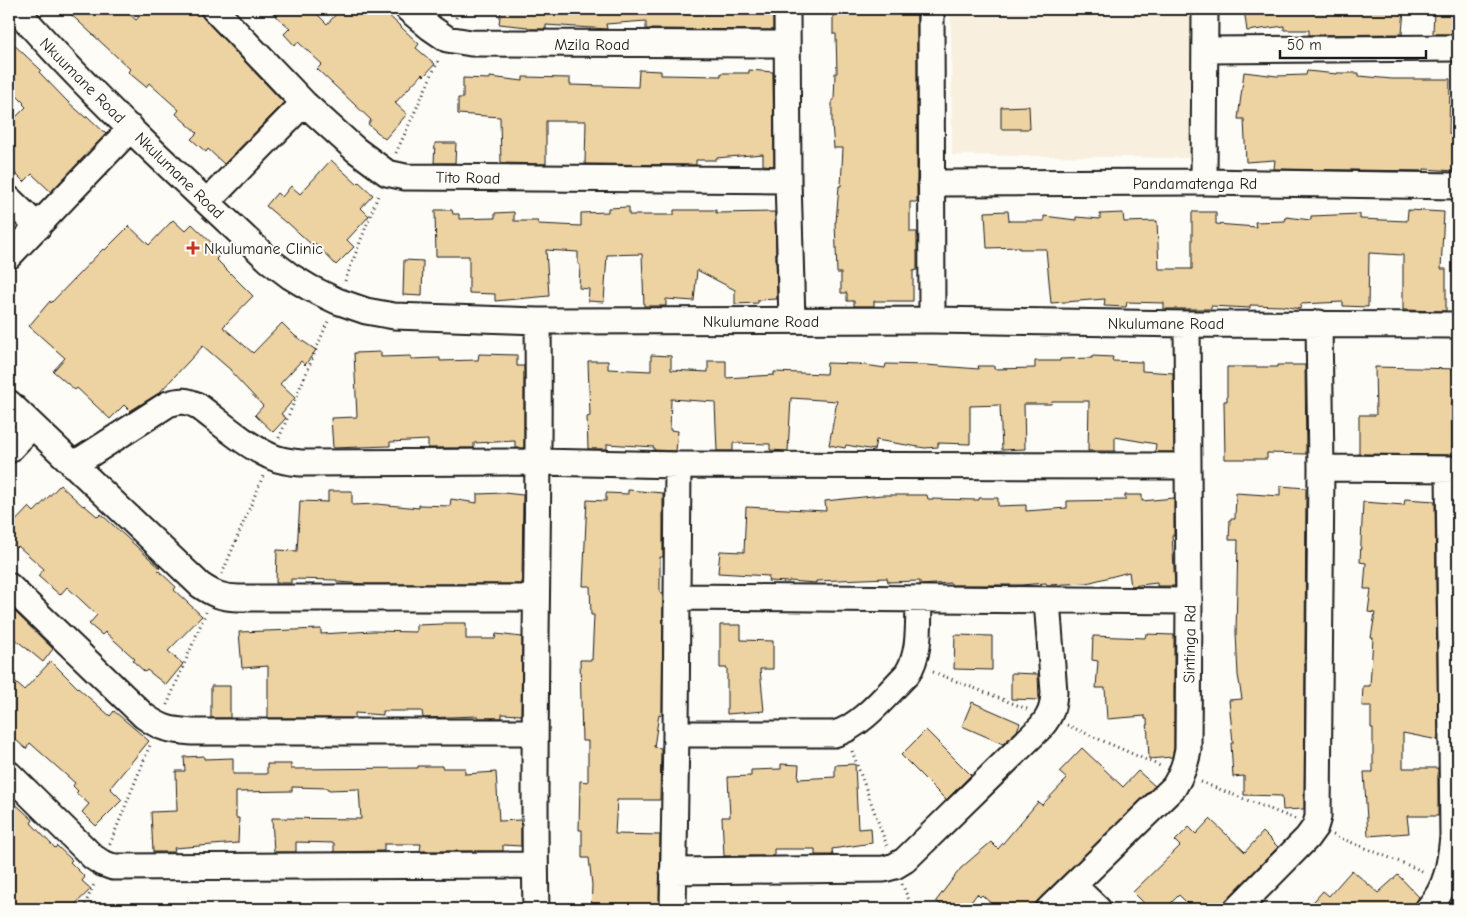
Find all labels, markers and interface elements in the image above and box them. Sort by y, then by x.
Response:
scale bar [1280,28,1426,60]
street label: Nkuumane Road [36,34,129,127]
street label: Mzila Road [554,36,630,54]
text: 50 m [1287,36,1322,54]
street label: Nkulumane Road [131,129,227,223]
street label: Tito Road [436,168,500,188]
street label: Pandamatenga Rd [1133,175,1257,193]
place label: Nkulumane Clinic [204,240,323,258]
marker: Nkulumane Clinic [186,241,200,255]
street label: Nkulumane Road [703,313,819,331]
street label: Nkulumane Road [1108,315,1224,333]
street label: Sintinga Rd [1180,605,1200,683]

